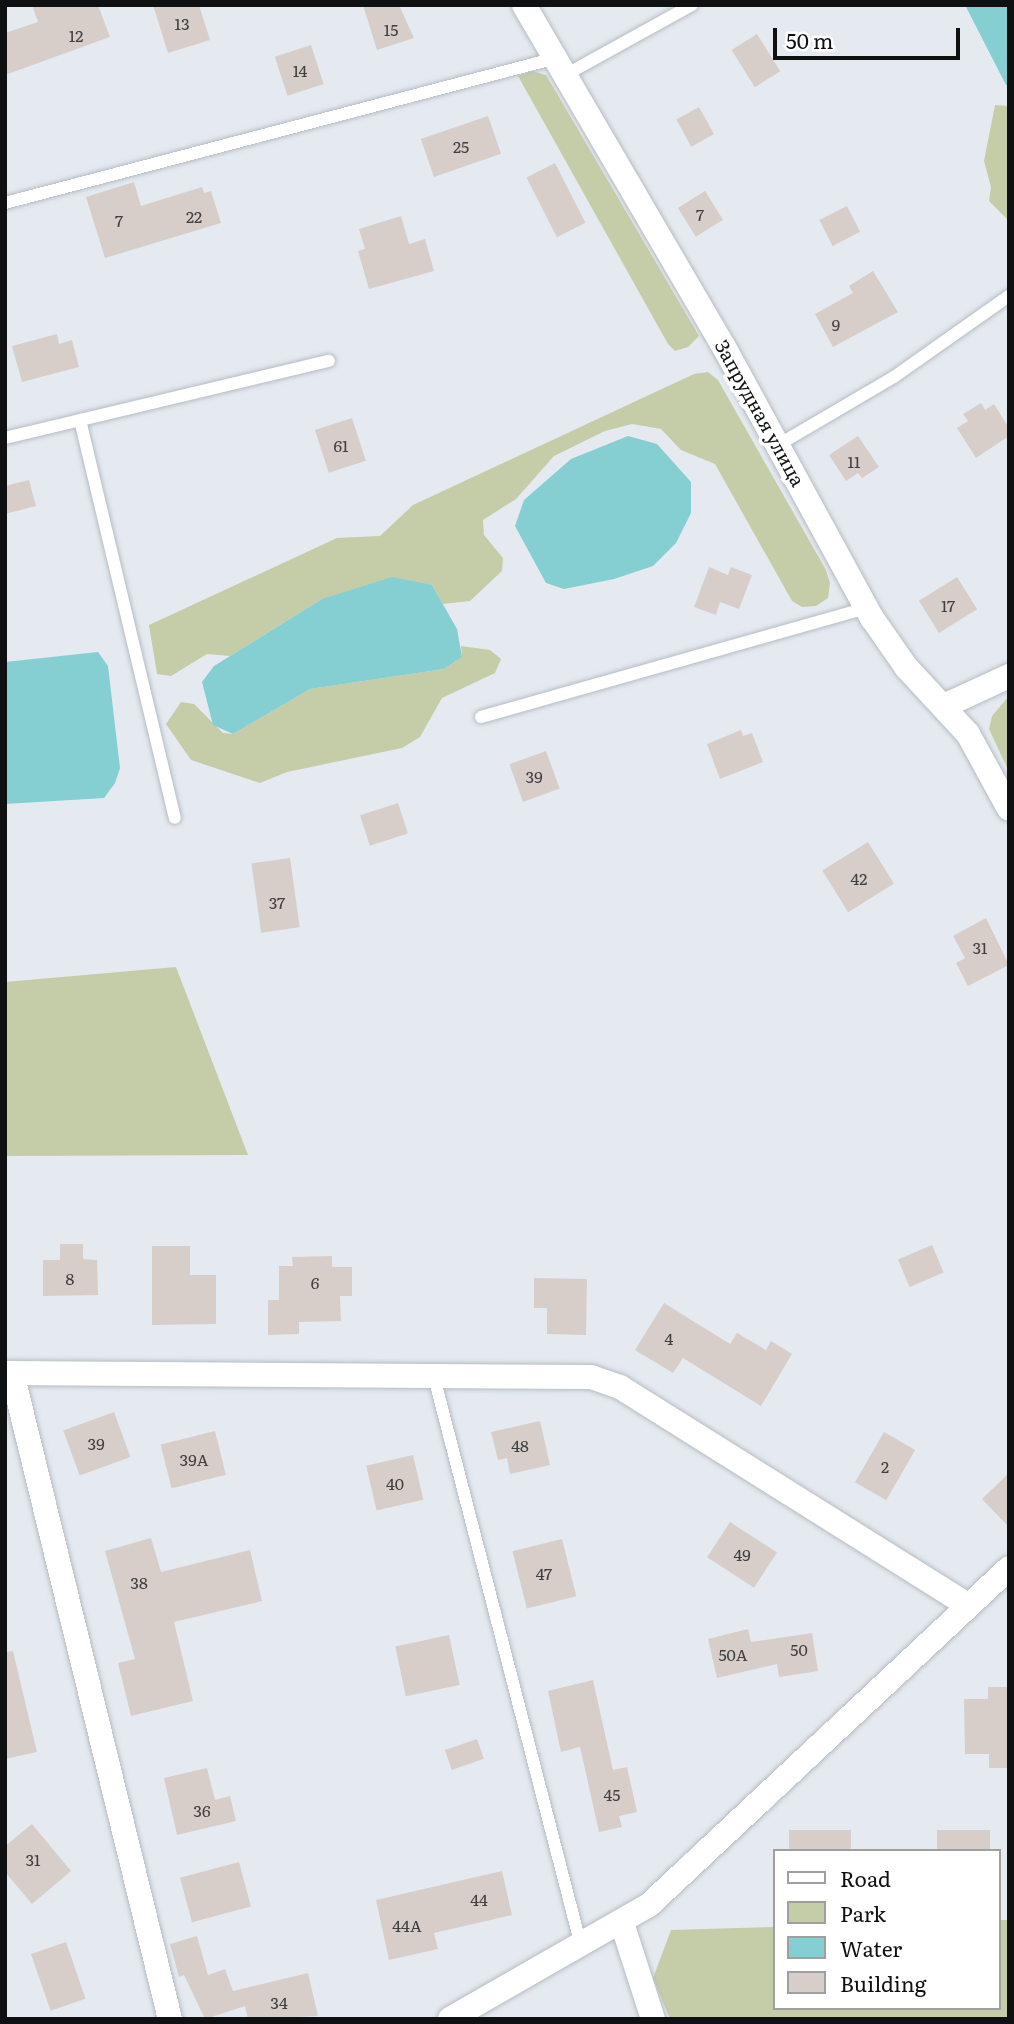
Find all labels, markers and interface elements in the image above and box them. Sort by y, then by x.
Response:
house number: 13 [174,13,190,33]
scale bar [776,14,963,58]
house number: 15 [384,19,398,39]
text: 50 m [786,24,833,55]
house number: 12 [69,25,83,45]
house number: 14 [293,60,307,80]
house number: 25 [453,136,469,156]
house number: 7 [696,204,704,224]
house number: 22 [186,206,202,226]
house number: 7 [115,210,123,230]
house number: 9 [832,314,840,334]
street label: Запрудная улица [710,336,810,490]
house number: 61 [333,435,349,455]
house number: 11 [847,451,861,471]
house number: 17 [941,595,955,615]
house number: 39 [525,766,543,786]
house number: 42 [851,868,867,888]
house number: 37 [269,892,285,912]
house number: 31 [972,937,988,957]
house number: 8 [66,1268,74,1288]
house number: 6 [311,1272,319,1292]
house number: 4 [665,1328,673,1348]
house number: 39 [87,1433,105,1453]
house number: 48 [511,1435,529,1455]
house number: 39А [180,1449,208,1469]
house number: 2 [881,1456,889,1476]
house number: 40 [386,1473,404,1493]
house number: 49 [733,1544,751,1564]
house number: 47 [536,1563,552,1583]
house number: 38 [130,1572,148,1592]
house number: 50 [790,1639,808,1659]
house number: 50А [718,1644,748,1664]
house number: 45 [604,1784,620,1804]
house number: 36 [193,1800,211,1820]
house number: 31 [25,1849,41,1869]
legend [772,1849,1000,2010]
text: Road [840,1862,891,1893]
house number: 44 [470,1889,488,1909]
text: Park [840,1897,886,1928]
house number: 44А [392,1915,422,1935]
text: Water [840,1932,902,1963]
text: Building [840,1967,926,1998]
house number: 34 [270,1992,288,2012]

